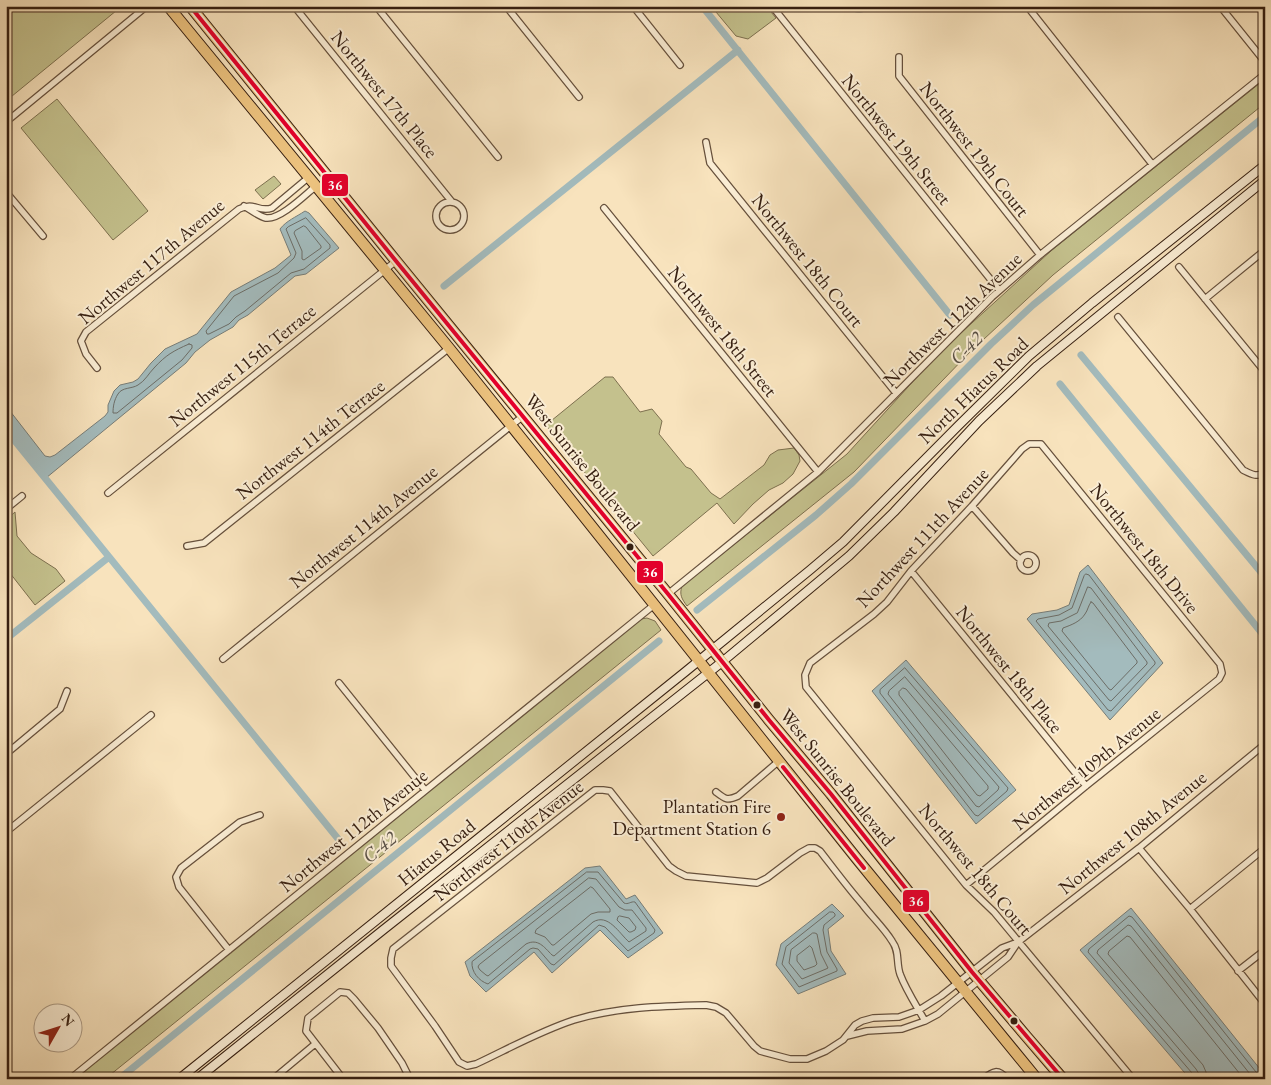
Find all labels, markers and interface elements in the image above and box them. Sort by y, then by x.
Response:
street label: Northwest 17th Place [325,25,444,163]
street label: Northwest 19th Street [836,69,957,210]
street label: Northwest 19th Court [914,77,1035,222]
line badge: 36 [321,173,349,197]
text: 36 [328,176,343,194]
street label: Northwest 18th Court [746,188,869,332]
street label: Northwest 117th Avenue [73,193,230,330]
street label: Northwest 112th Avenue [878,247,1027,392]
street label: Northwest 18th Street [662,261,783,402]
street label: Northwest 115th Terrace [164,298,321,432]
water label: C-42 [944,325,989,370]
street label: North Hiatus Road [913,331,1034,449]
street label: Northwest 114th Terrace [231,374,390,505]
street label: West Sunrise Boulevard [519,388,646,537]
street label: Northwest 114th Avenue [284,459,442,594]
street label: Northwest 111th Avenue [851,462,994,613]
street label: Northwest 18th Drive [1084,478,1205,618]
unlabelled marker [625,542,635,552]
line badge: 36 [636,560,664,584]
text: 36 [643,563,658,581]
street label: Northwest 18th Place [950,600,1069,738]
unlabelled marker [752,700,762,710]
street label: Northwest 109th Avenue [1007,701,1165,836]
street label: West Sunrise Boulevard [774,703,901,852]
street label: Northwest 112th Avenue [274,763,432,898]
street label: Northwest 108th Avenue [1053,765,1211,900]
street label: Northwest 110th Avenue [428,774,588,907]
place label: Plantation Fire Department Station 6 [613,794,771,841]
street label: Northwest 18th Court [913,798,1038,941]
marker: Plantation Fire Department Station 6 [775,811,787,823]
street label: Hiatus Road [392,813,481,891]
water label: C-42 [356,824,403,869]
line badge: 36 [902,889,930,913]
text: 36 [909,892,924,910]
north arrow [32,1002,82,1052]
text: N [58,1010,79,1030]
unlabelled marker [1009,1016,1019,1026]

